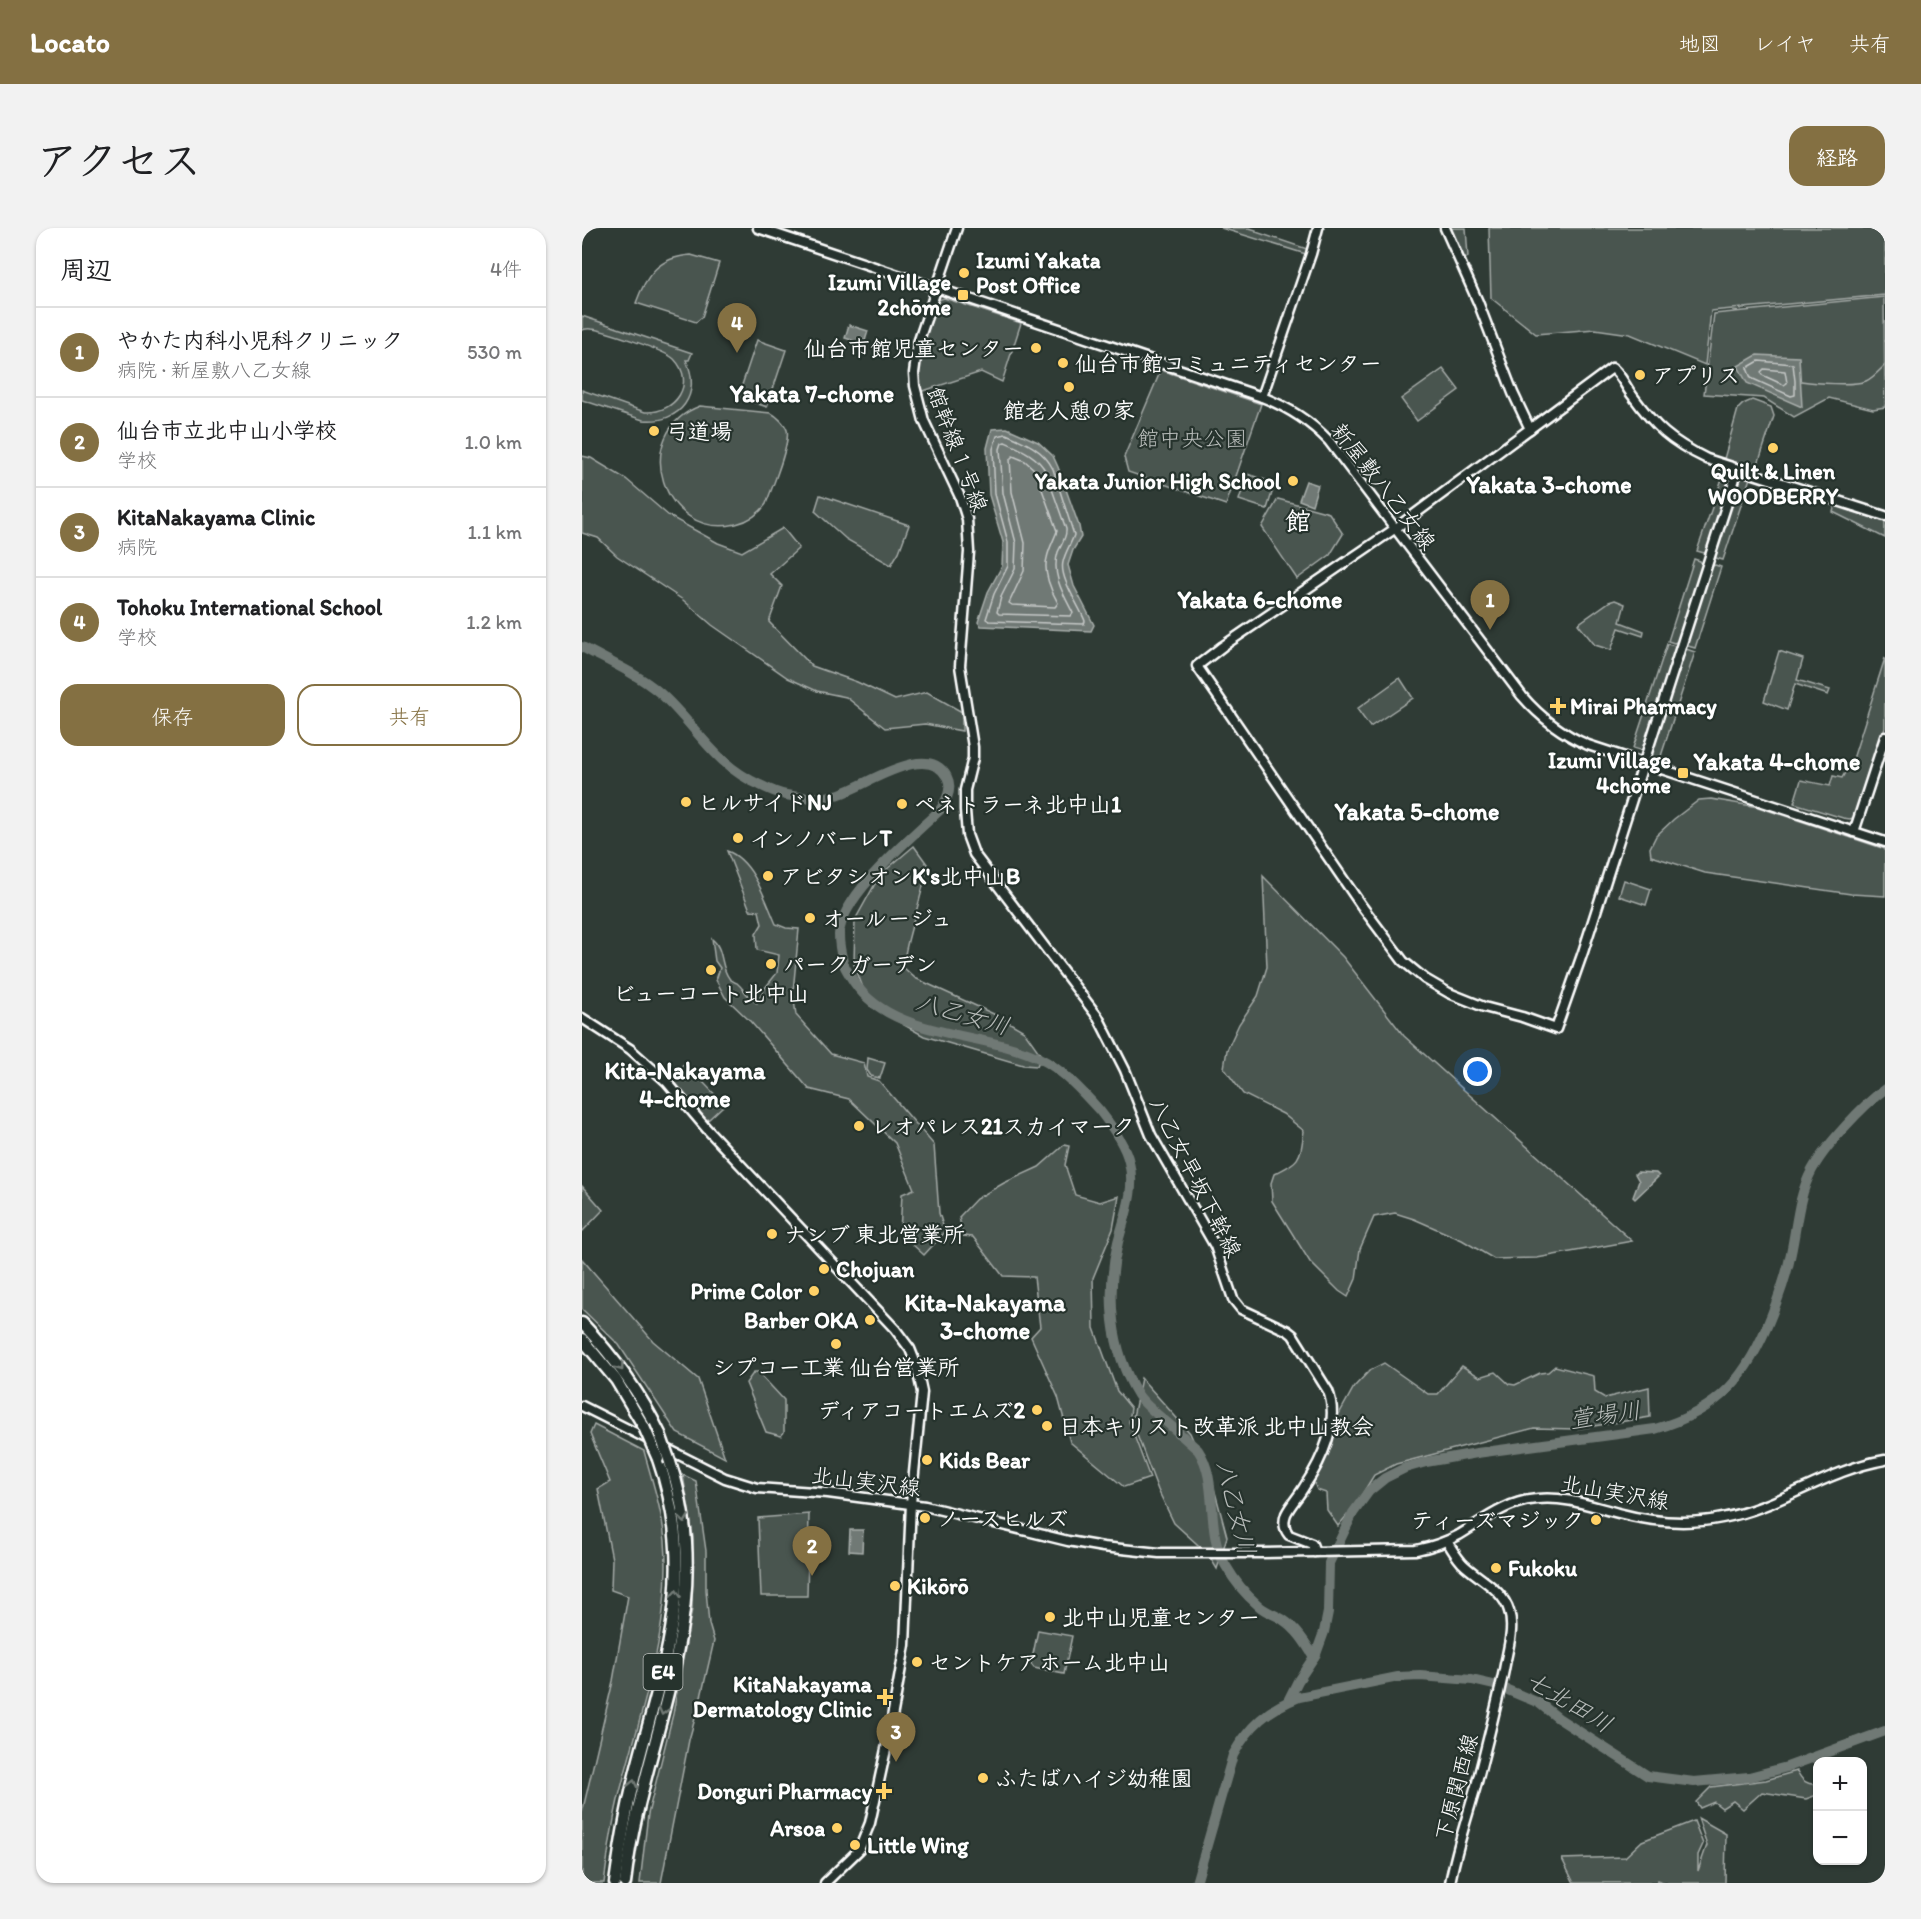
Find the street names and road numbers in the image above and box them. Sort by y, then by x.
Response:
street label: 館幹線１号線 [921,383,994,516]
street label: 新屋敷八乙女線 [1326,417,1442,555]
street label: 八乙女早坂下幹線 [1144,1093,1248,1262]
street label: 北山実沢線 [810,1461,922,1502]
street label: 北山実沢線 [1558,1470,1671,1515]
road number: E4 [644,1654,682,1690]
street label: 下原関西線 [1429,1731,1484,1844]

